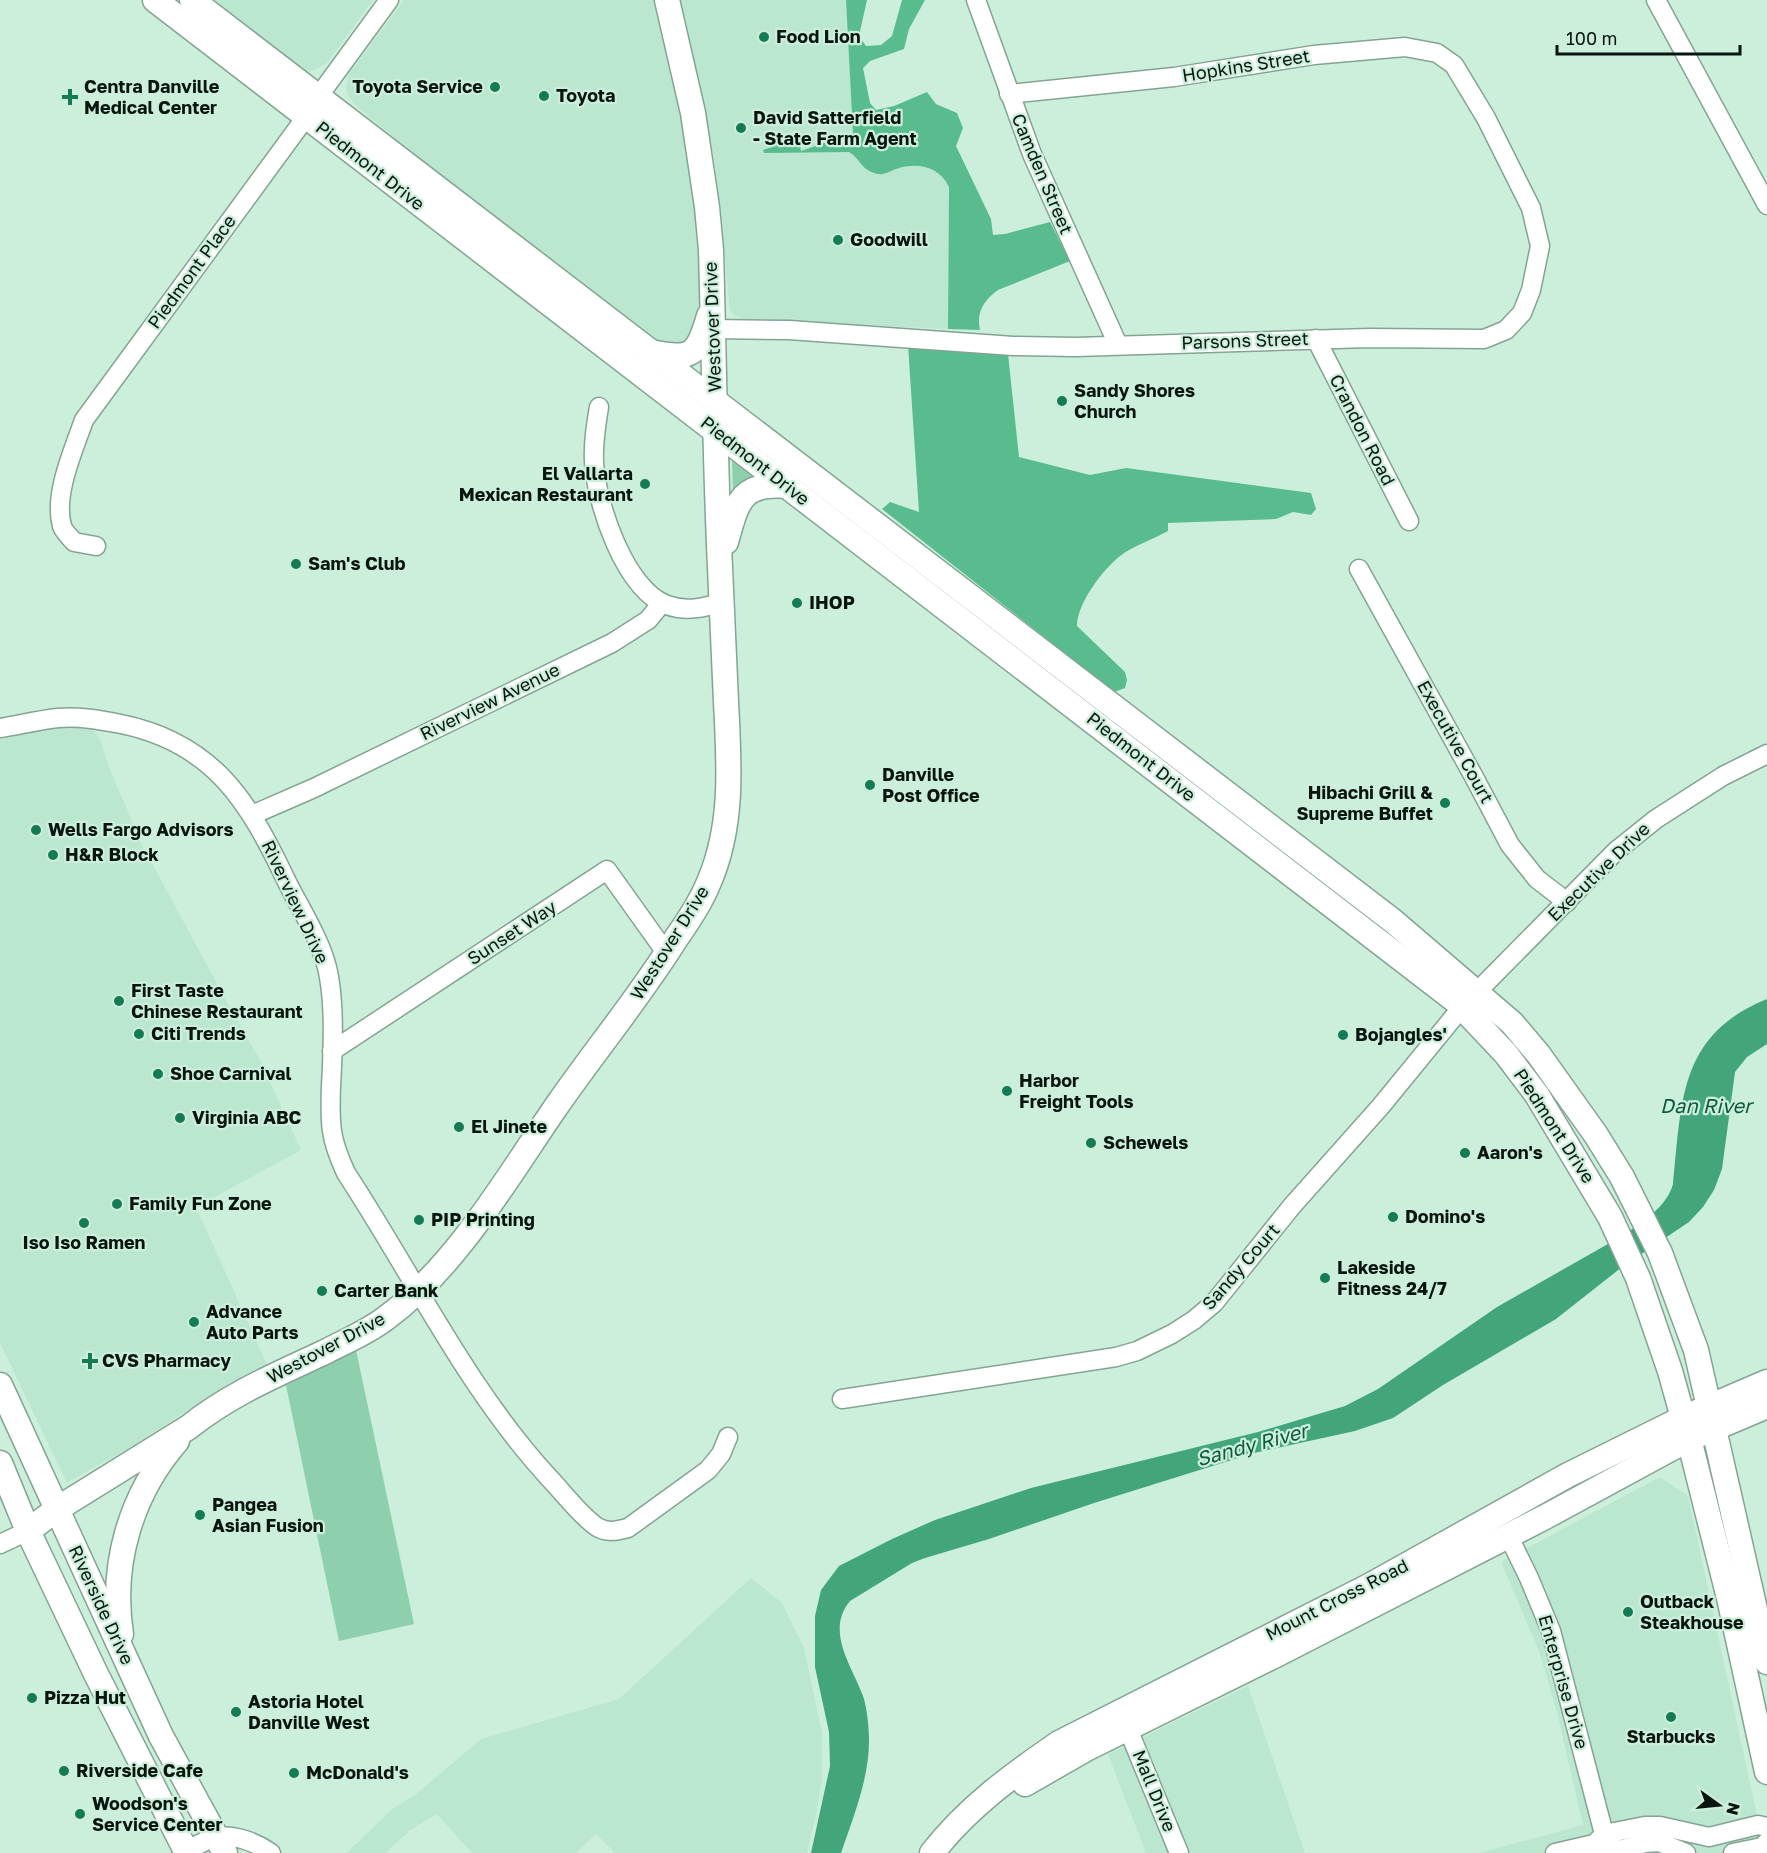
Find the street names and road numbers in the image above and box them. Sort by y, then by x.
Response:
street label: Hopkins Street [1180,44,1311,86]
street label: Camden Street [1008,110,1078,237]
street label: Piedmont Drive [312,116,429,215]
street label: Piedmont Place [142,210,240,333]
street label: Westover Drive [699,261,725,393]
street label: Parsons Street [1181,327,1309,353]
street label: Crandon Road [1325,370,1400,489]
street label: Piedmont Drive [697,411,814,510]
street label: Riverview Avenue [416,658,563,744]
street label: Executive Court [1413,676,1499,807]
street label: Piedmont Drive [1083,707,1200,806]
street label: Executive Drive [1543,817,1654,925]
street label: Riverview Drive [258,836,334,967]
street label: Westover Drive [625,881,713,1004]
street label: Sunset Way [463,895,560,969]
street label: Piedmont Drive [1510,1064,1600,1187]
street label: Sandy Court [1197,1219,1284,1314]
street label: Westover Drive [263,1307,388,1387]
street label: Riverside Drive [65,1541,139,1668]
street label: Mount Cross Road [1261,1554,1412,1645]
street label: Enterprise Drive [1534,1612,1594,1751]
street label: Mall Drive [1129,1747,1181,1835]

